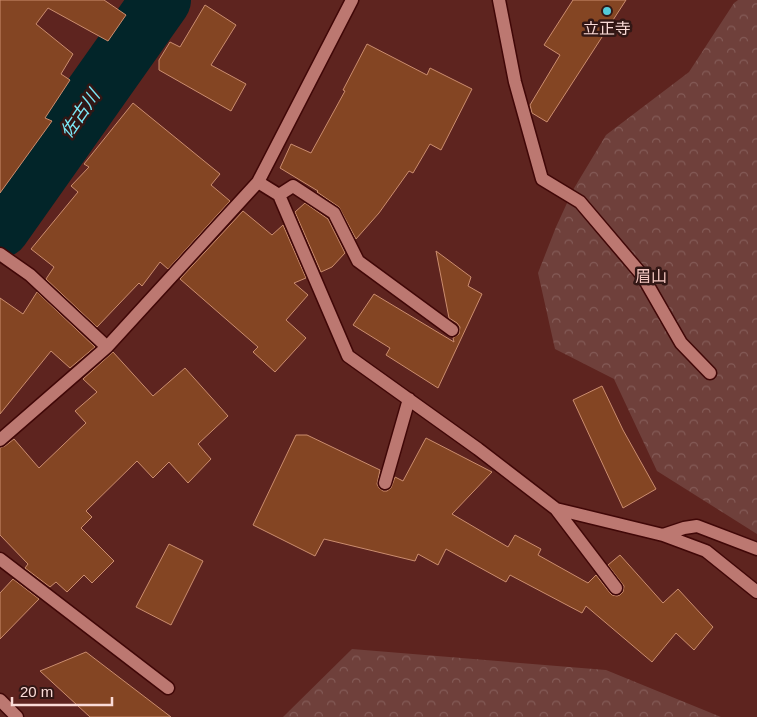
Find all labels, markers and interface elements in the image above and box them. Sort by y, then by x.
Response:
marker: 立正寺 [601,5,613,17]
place label: 立正寺 [583,20,631,37]
water label: 佐古川 [56,85,105,142]
park label: 眉山 [635,268,667,285]
scale bar [12,674,112,706]
text: 20 m [20,683,53,700]

